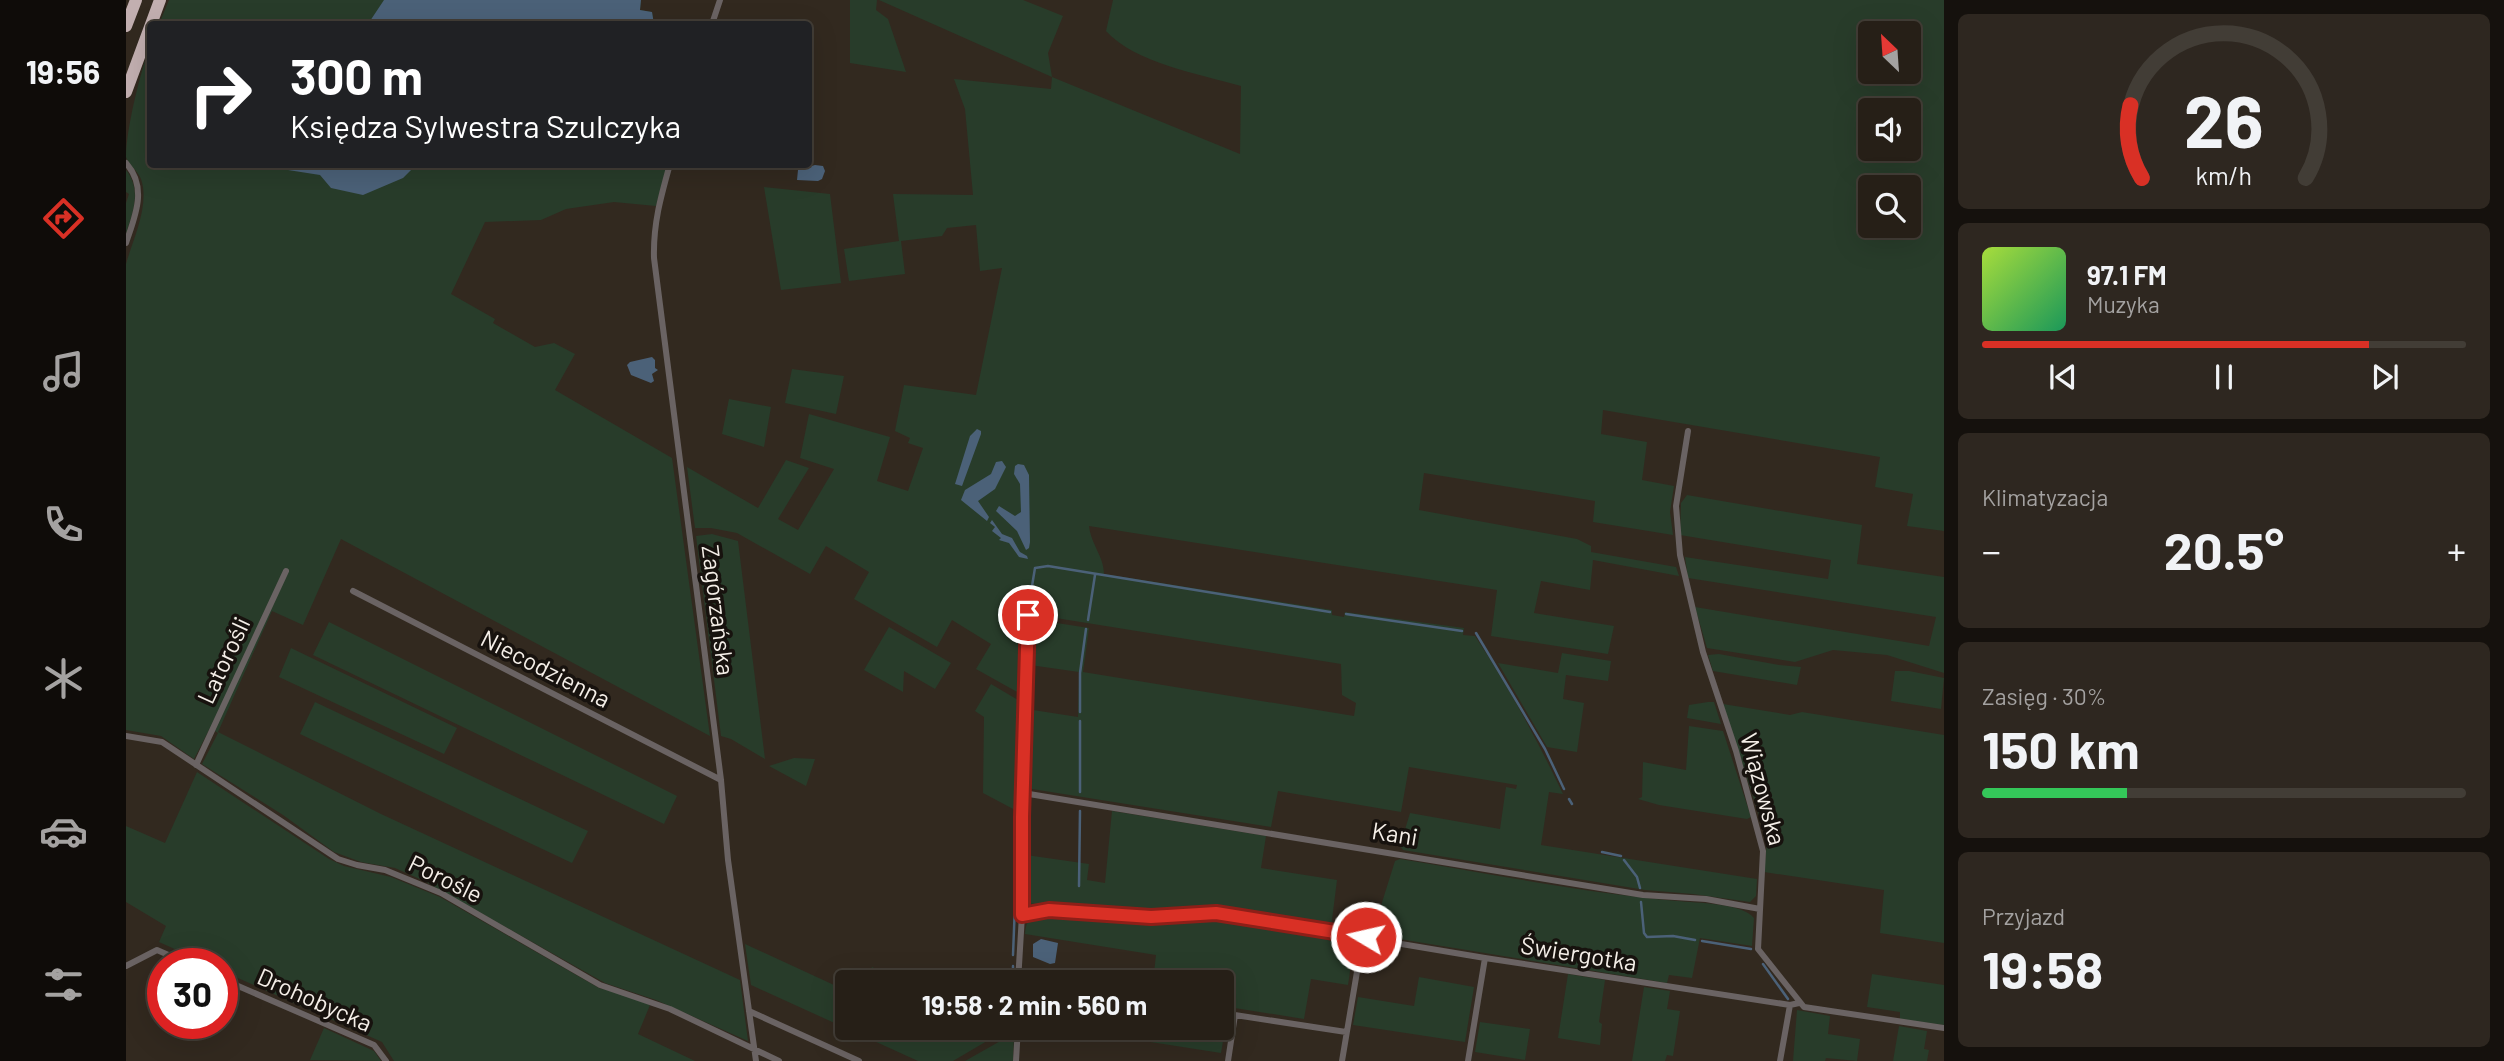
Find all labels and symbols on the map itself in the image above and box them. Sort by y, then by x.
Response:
north arrow [1858,21,1922,84]
street label: Zagórzańska [697,543,741,677]
pin [998,585,1058,645]
street label: Latorośli [190,612,256,708]
street label: Niecodzienna [476,623,616,713]
street label: Wiązowska [1735,730,1793,848]
street label: Kani [1370,815,1420,851]
street label: Porośle [404,848,488,908]
position arrow [1329,900,1403,974]
street label: Świergotka [1519,930,1639,976]
speed limit sign: 30 [147,948,238,1039]
street label: Drohobycka [253,961,377,1037]

